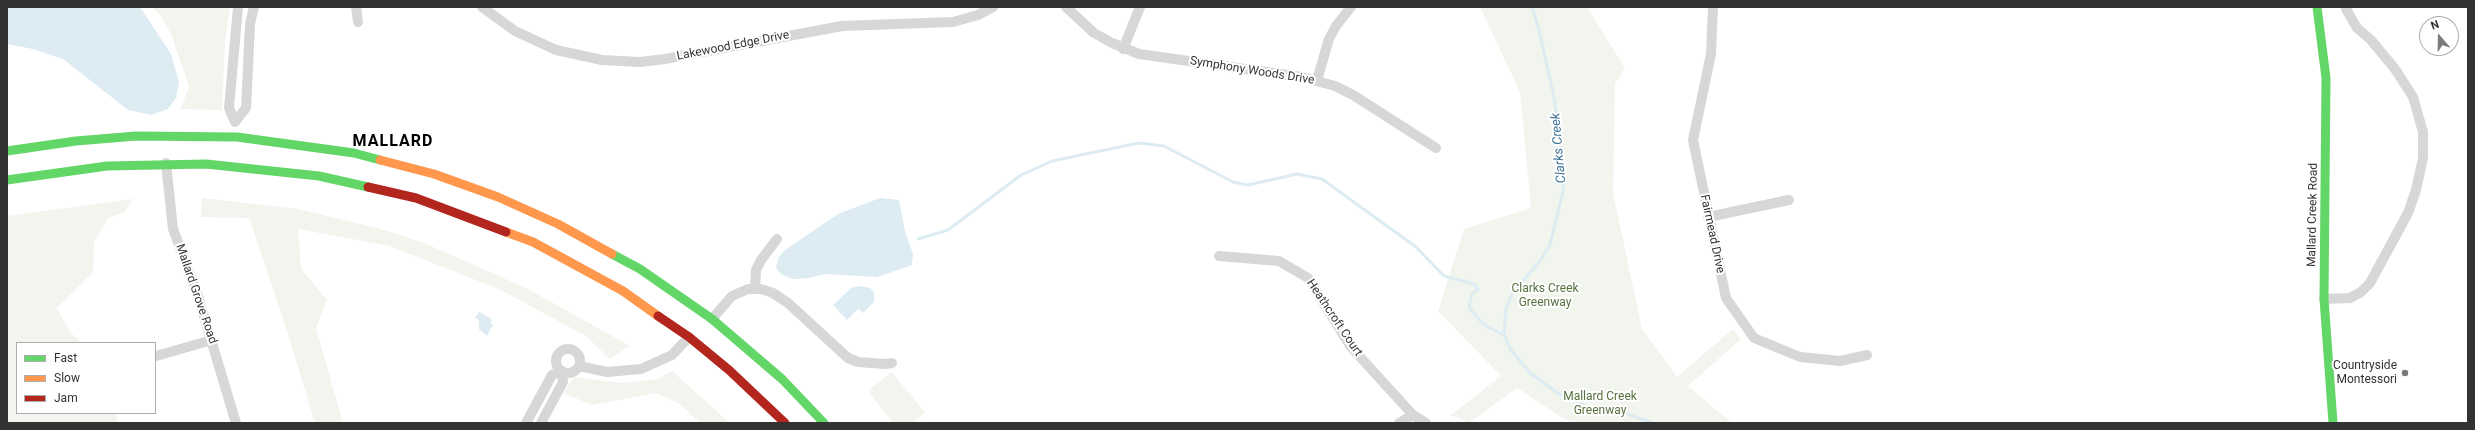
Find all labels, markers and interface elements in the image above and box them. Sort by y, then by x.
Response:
north arrow [2419,16,2459,56]
text: N [2429,18,2441,33]
street label: Lakewood Edge Drive [676,28,790,64]
street label: Symphony Woods Drive [1189,54,1315,88]
water label: Clarks Creek [1548,112,1570,184]
district label: MALLARD [353,132,433,152]
street label: Mallard Creek Road [2305,163,2321,267]
street label: Fairmead Drive [1697,193,1727,275]
street label: Mallard Grove Road [172,242,220,346]
street label: Heathcroft Court [1303,277,1365,359]
park label: Clarks Creek Greenway [1511,282,1579,310]
legend [16,342,156,414]
text: Fast [54,351,77,365]
place label: Countryside Montessori [2333,359,2397,387]
marker: Countryside Montessori [2400,368,2410,378]
text: Slow [54,371,80,385]
park label: Mallard Creek Greenway [1563,390,1637,418]
text: Jam [54,391,78,405]

